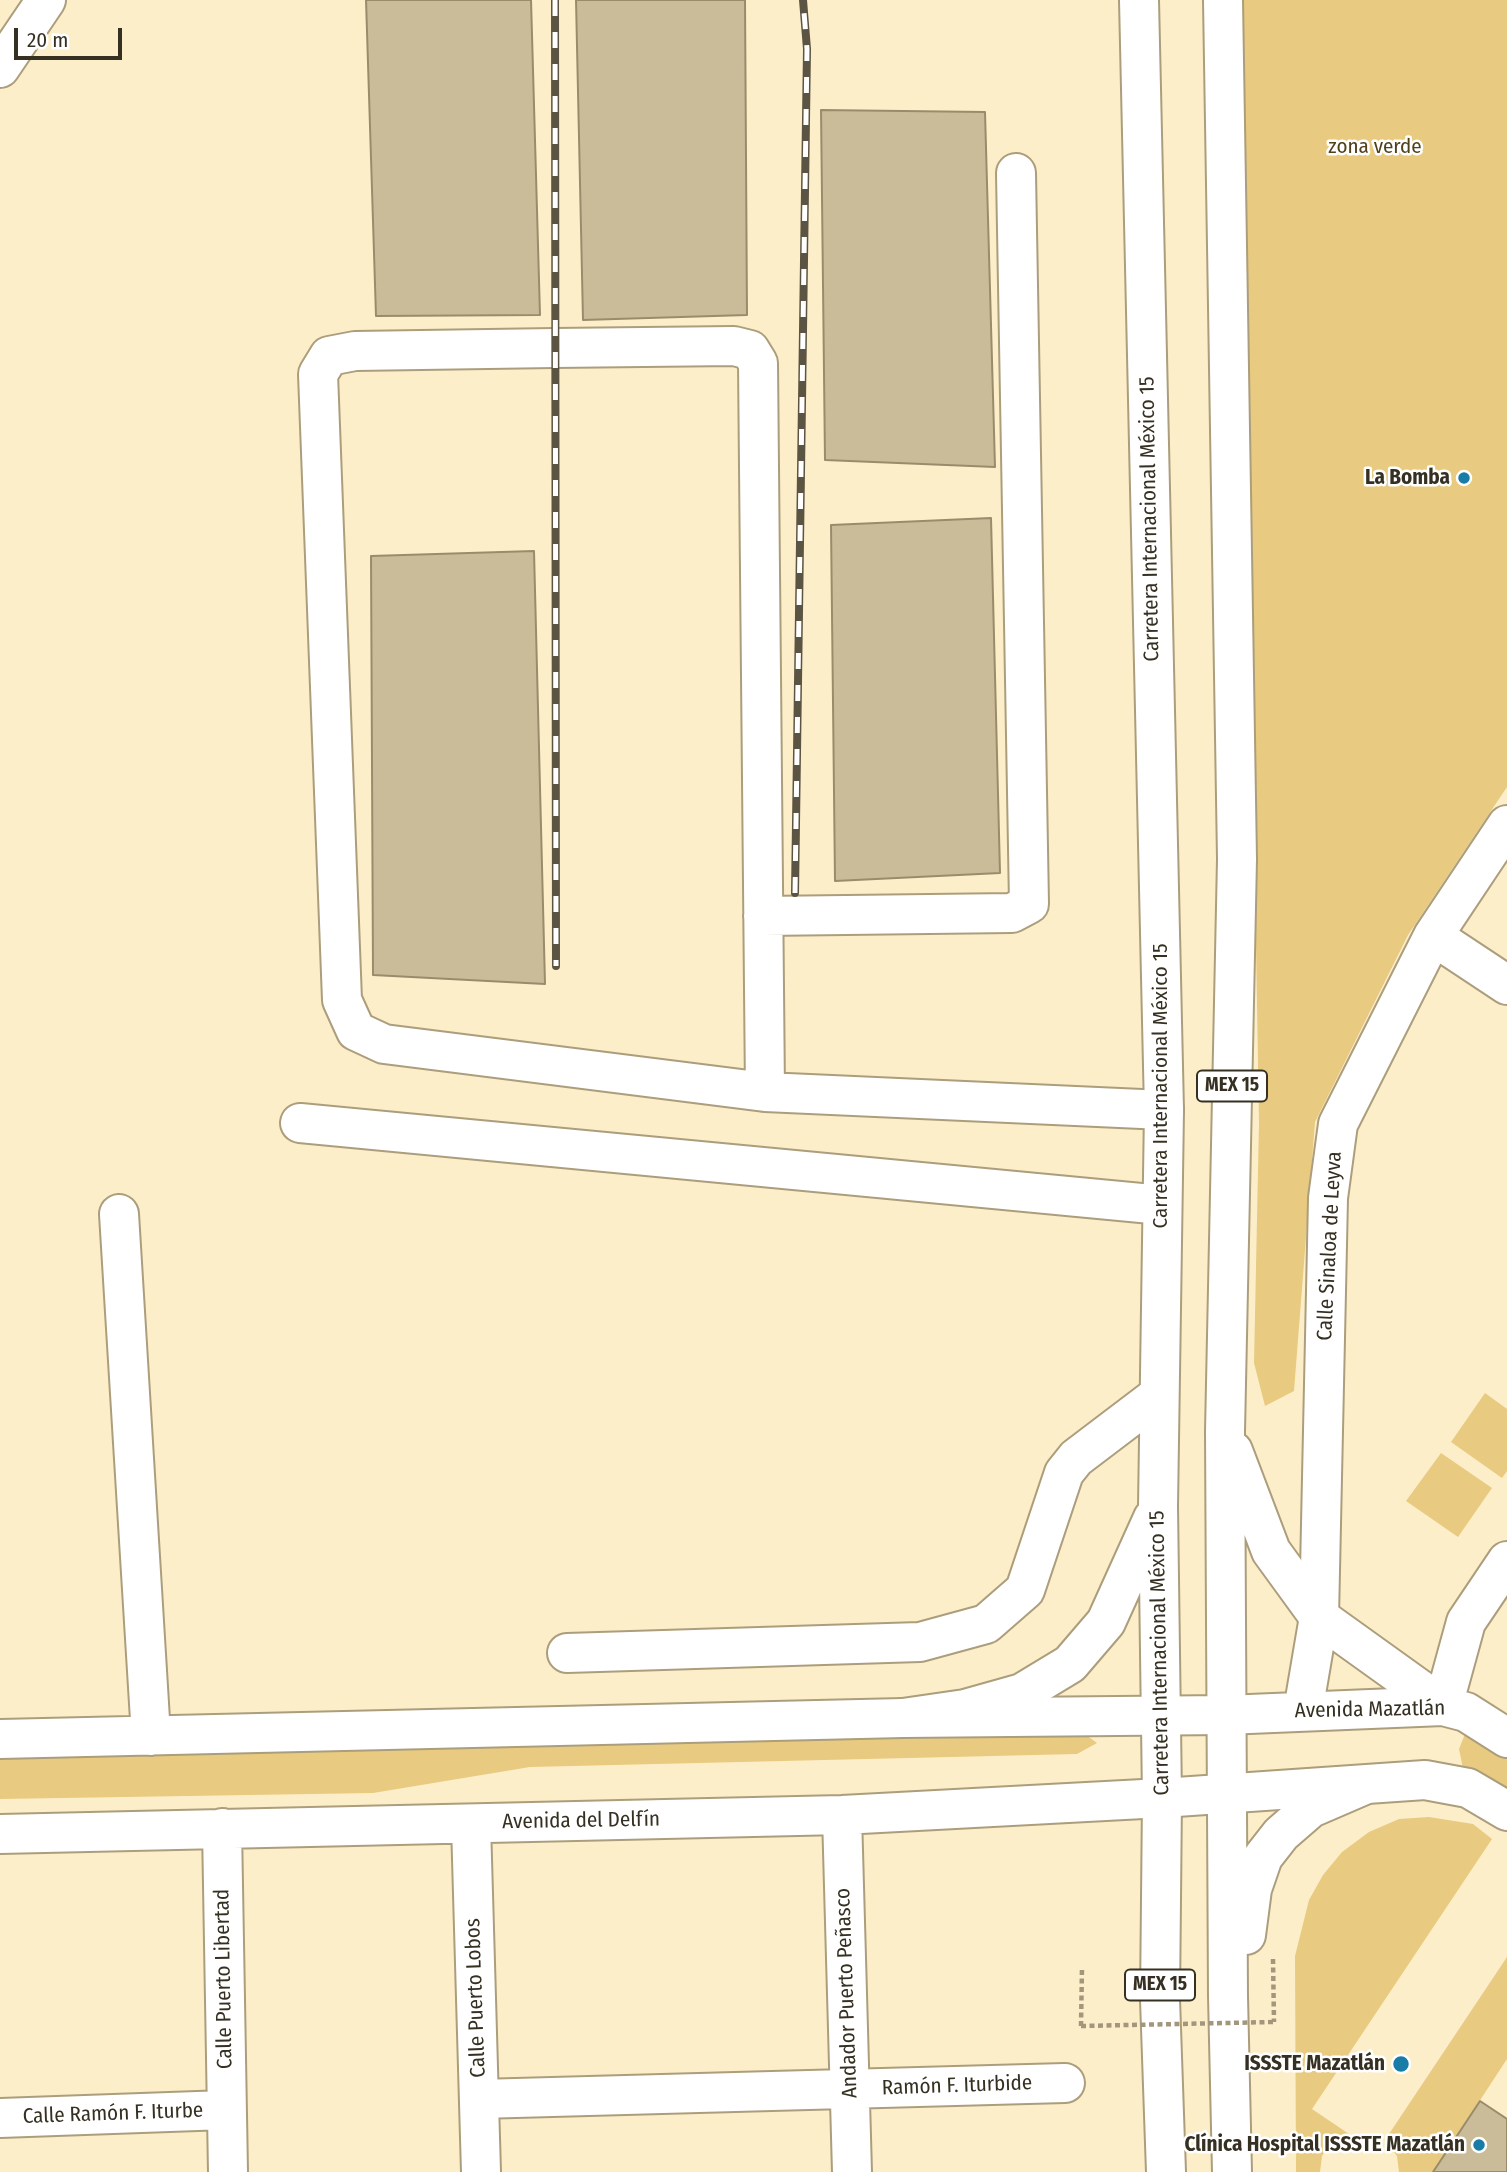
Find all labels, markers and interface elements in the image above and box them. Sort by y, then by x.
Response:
scale bar [18,14,126,58]
text: 20 m [27,27,68,53]
park label: zona verde [1328,134,1422,160]
street label: Carretera Internacional México 15 [1135,376,1165,662]
place label: La Bomba [1365,465,1450,491]
marker: La Bomba [1456,470,1472,486]
street label: Carretera Internacional México 15 [1148,943,1174,1229]
road number: MEX 15 [1197,1070,1267,1102]
street label: Calle Sinaloa de Leyva [1312,1151,1348,1341]
street label: Carretera Internacional México 15 [1145,1510,1175,1796]
street label: Avenida Mazatlán [1295,1696,1445,1724]
street label: Avenida del Delfín [502,1807,660,1835]
street label: Andador Puerto Peñasco [831,1887,863,2099]
street label: Calle Puerto Libertad [210,1889,238,2069]
street label: Calle Puerto Lobos [461,1918,491,2078]
road number: MEX 15 [1125,1969,1195,2000]
place label: ISSSTE Mazatlán [1244,2051,1385,2077]
marker: ISSSTE Mazatlán [1391,2054,1411,2074]
street label: Ramón F. Iturbide [881,2071,1033,2101]
street label: Calle Ramón F. Iturbe [22,2098,204,2130]
place label: Clínica Hospital ISSSTE Mazatlán [1185,2132,1465,2158]
marker: Clínica Hospital ISSSTE Mazatlán [1471,2137,1487,2153]

